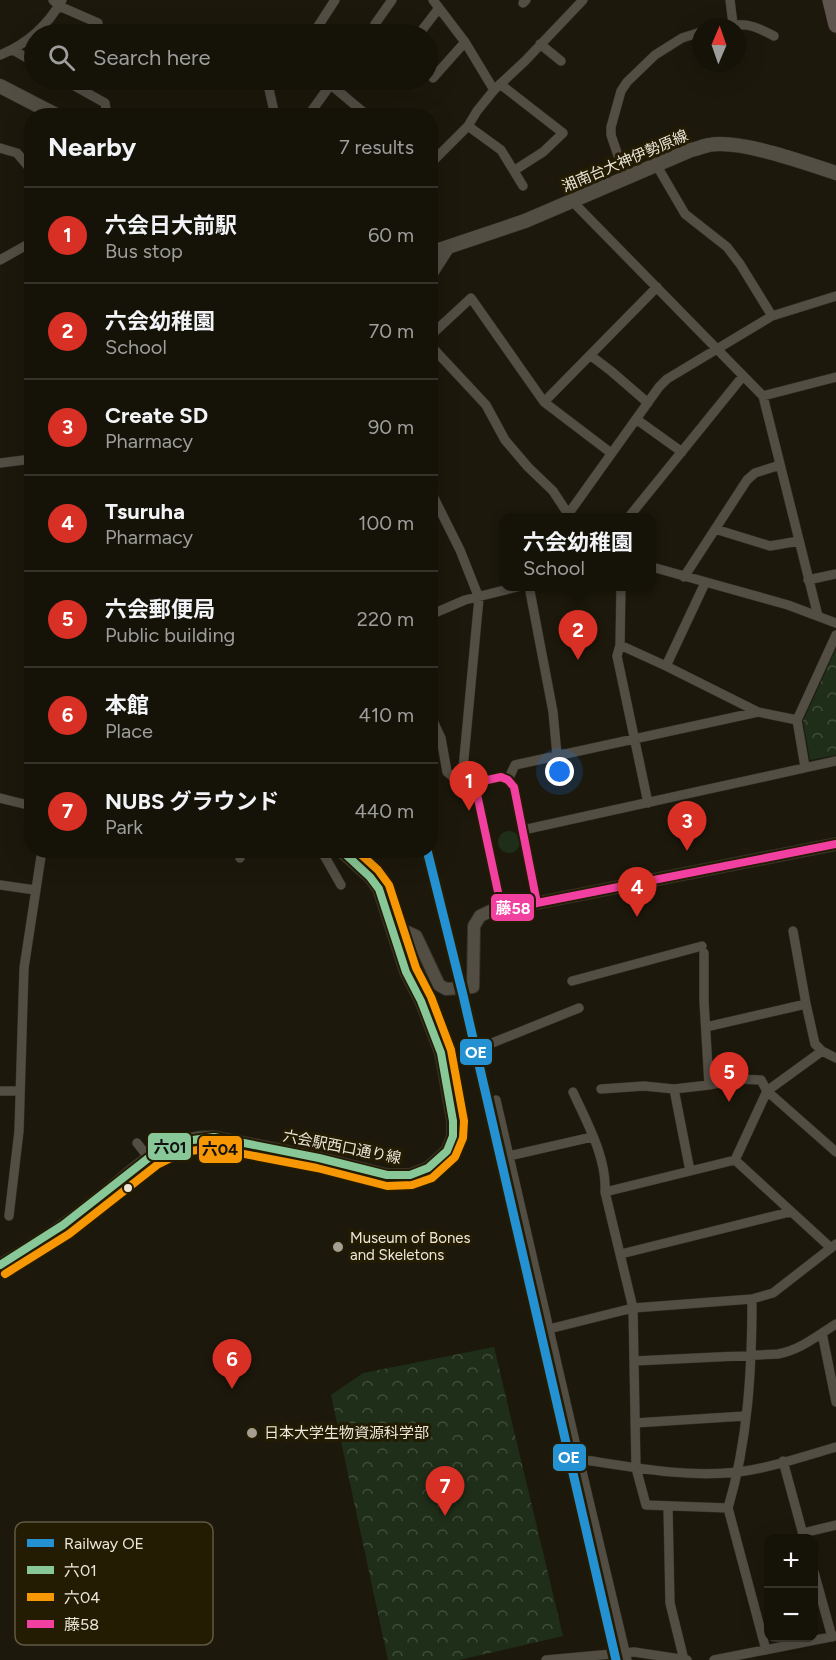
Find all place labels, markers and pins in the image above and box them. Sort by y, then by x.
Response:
pin: 2 [558,610,598,660]
pin: 1 [450,762,488,811]
pin: 3 [668,802,706,851]
pin: 4 [618,868,656,917]
pin: 5 [710,1052,748,1102]
unlabelled marker [122,1182,134,1194]
place label: Museum of Bones and Skeletons [350,1229,470,1264]
marker: Museum of Bones and Skeletons [331,1240,345,1254]
pin: 6 [212,1340,252,1389]
place label: 日本大学生物資源科学部 [264,1424,429,1442]
marker: 日本大学生物資源科学部 [245,1426,259,1440]
pin: 7 [426,1466,464,1516]

